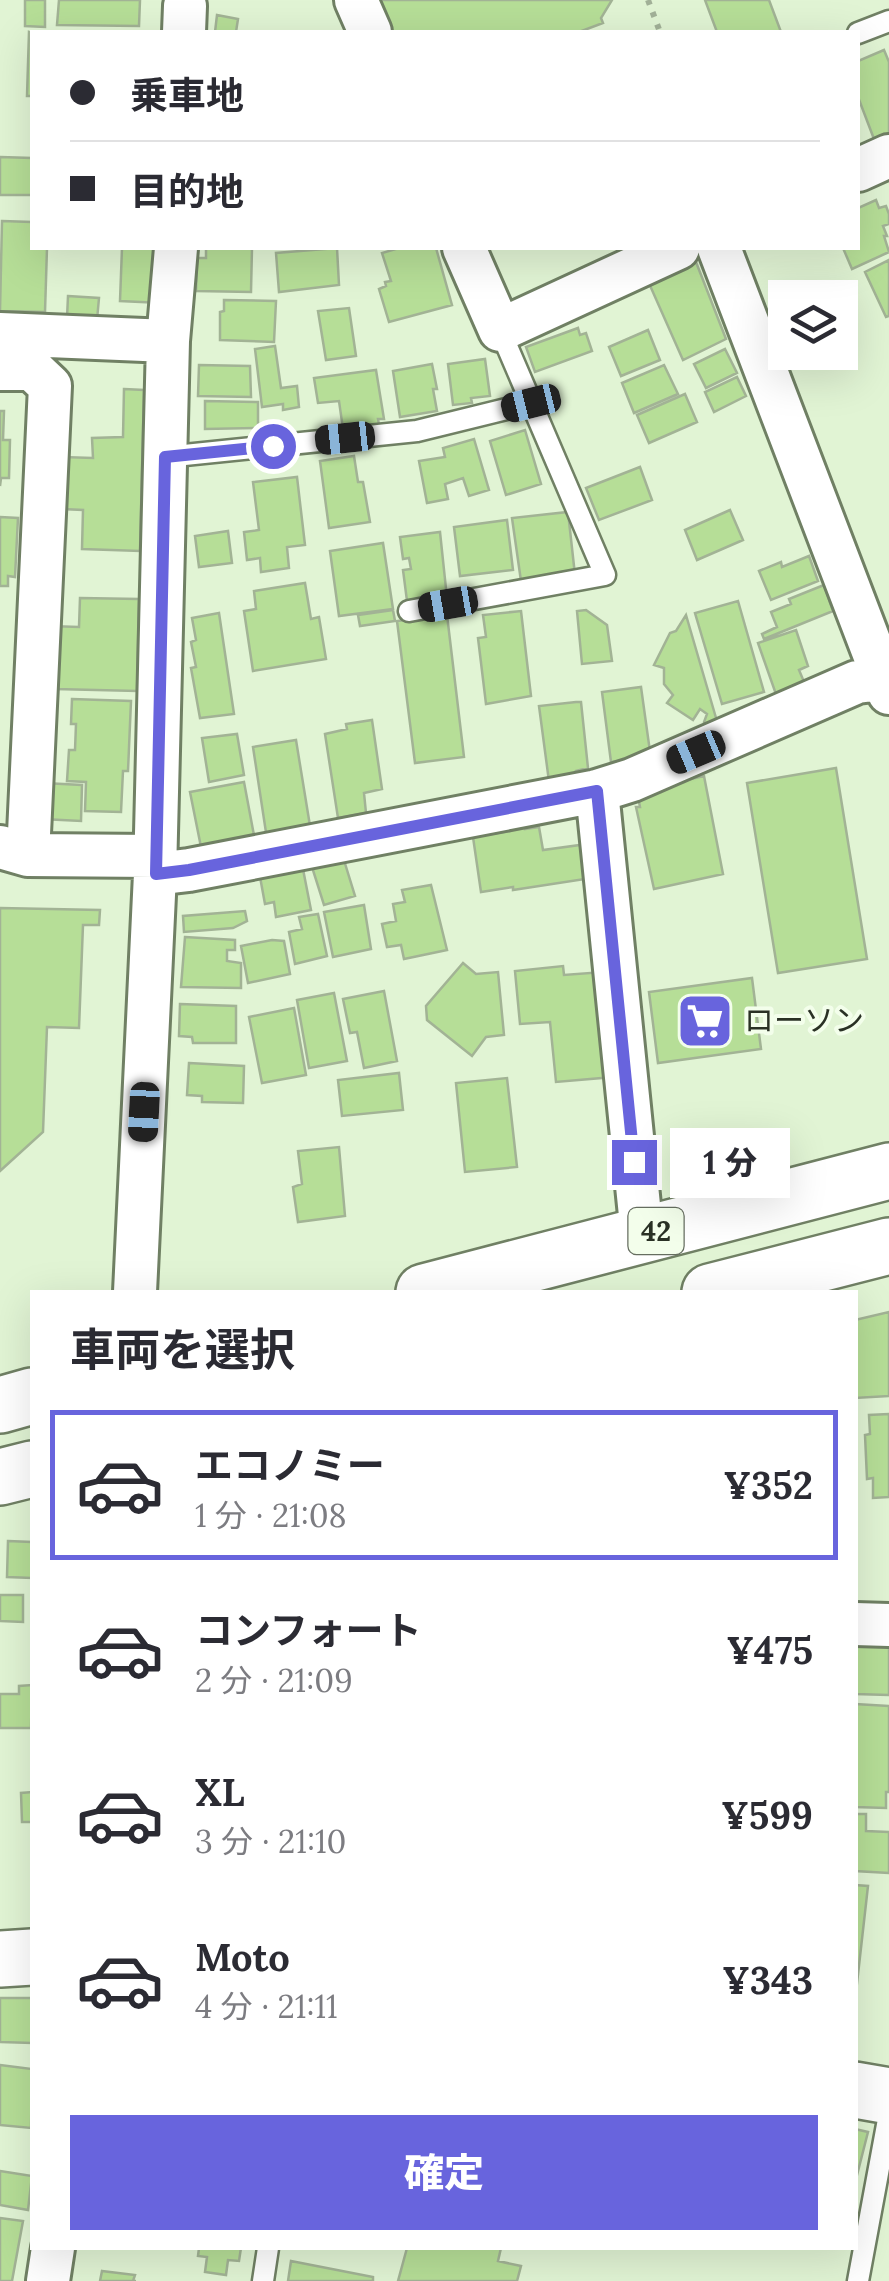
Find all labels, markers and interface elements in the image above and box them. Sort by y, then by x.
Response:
text: 乗車地 [130,71,244,119]
text: 目的地 [130,167,244,215]
map controls [768,280,858,370]
button: layers [768,280,858,370]
car [498,381,564,425]
car [314,420,376,456]
route start [251,424,296,469]
car [416,584,480,624]
car [663,726,729,778]
supermarket icon: ローソン [675,991,735,1051]
place label: ローソン [744,1001,864,1039]
car [127,1081,161,1143]
callout: 1 分 [669,1127,789,1197]
route end [612,1140,657,1185]
text: 1 分 [703,1142,757,1183]
road number: 42 [628,1208,684,1254]
text: 車両を選択 [70,1321,295,1378]
icon: car [75,1440,165,1530]
text: エコノミー [195,1441,385,1489]
text: ¥352 [724,1461,813,1509]
text: 1 分 · 21:08 [195,1495,347,1536]
icon: car [75,1605,165,1695]
text: コンフォート [195,1606,422,1654]
text: ¥475 [726,1626,813,1674]
text: 2 分 · 21:09 [195,1660,353,1701]
text: XL [195,1768,245,1816]
icon: car [75,1770,165,1860]
text: ¥599 [721,1791,813,1839]
text: 3 分 · 21:10 [195,1821,346,1862]
text: Moto [195,1933,290,1981]
icon: car [75,1935,165,2025]
text: ¥343 [722,1956,813,2004]
text: 4 分 · 21:11 [195,1986,338,2027]
button: 確定 [70,2115,818,2230]

